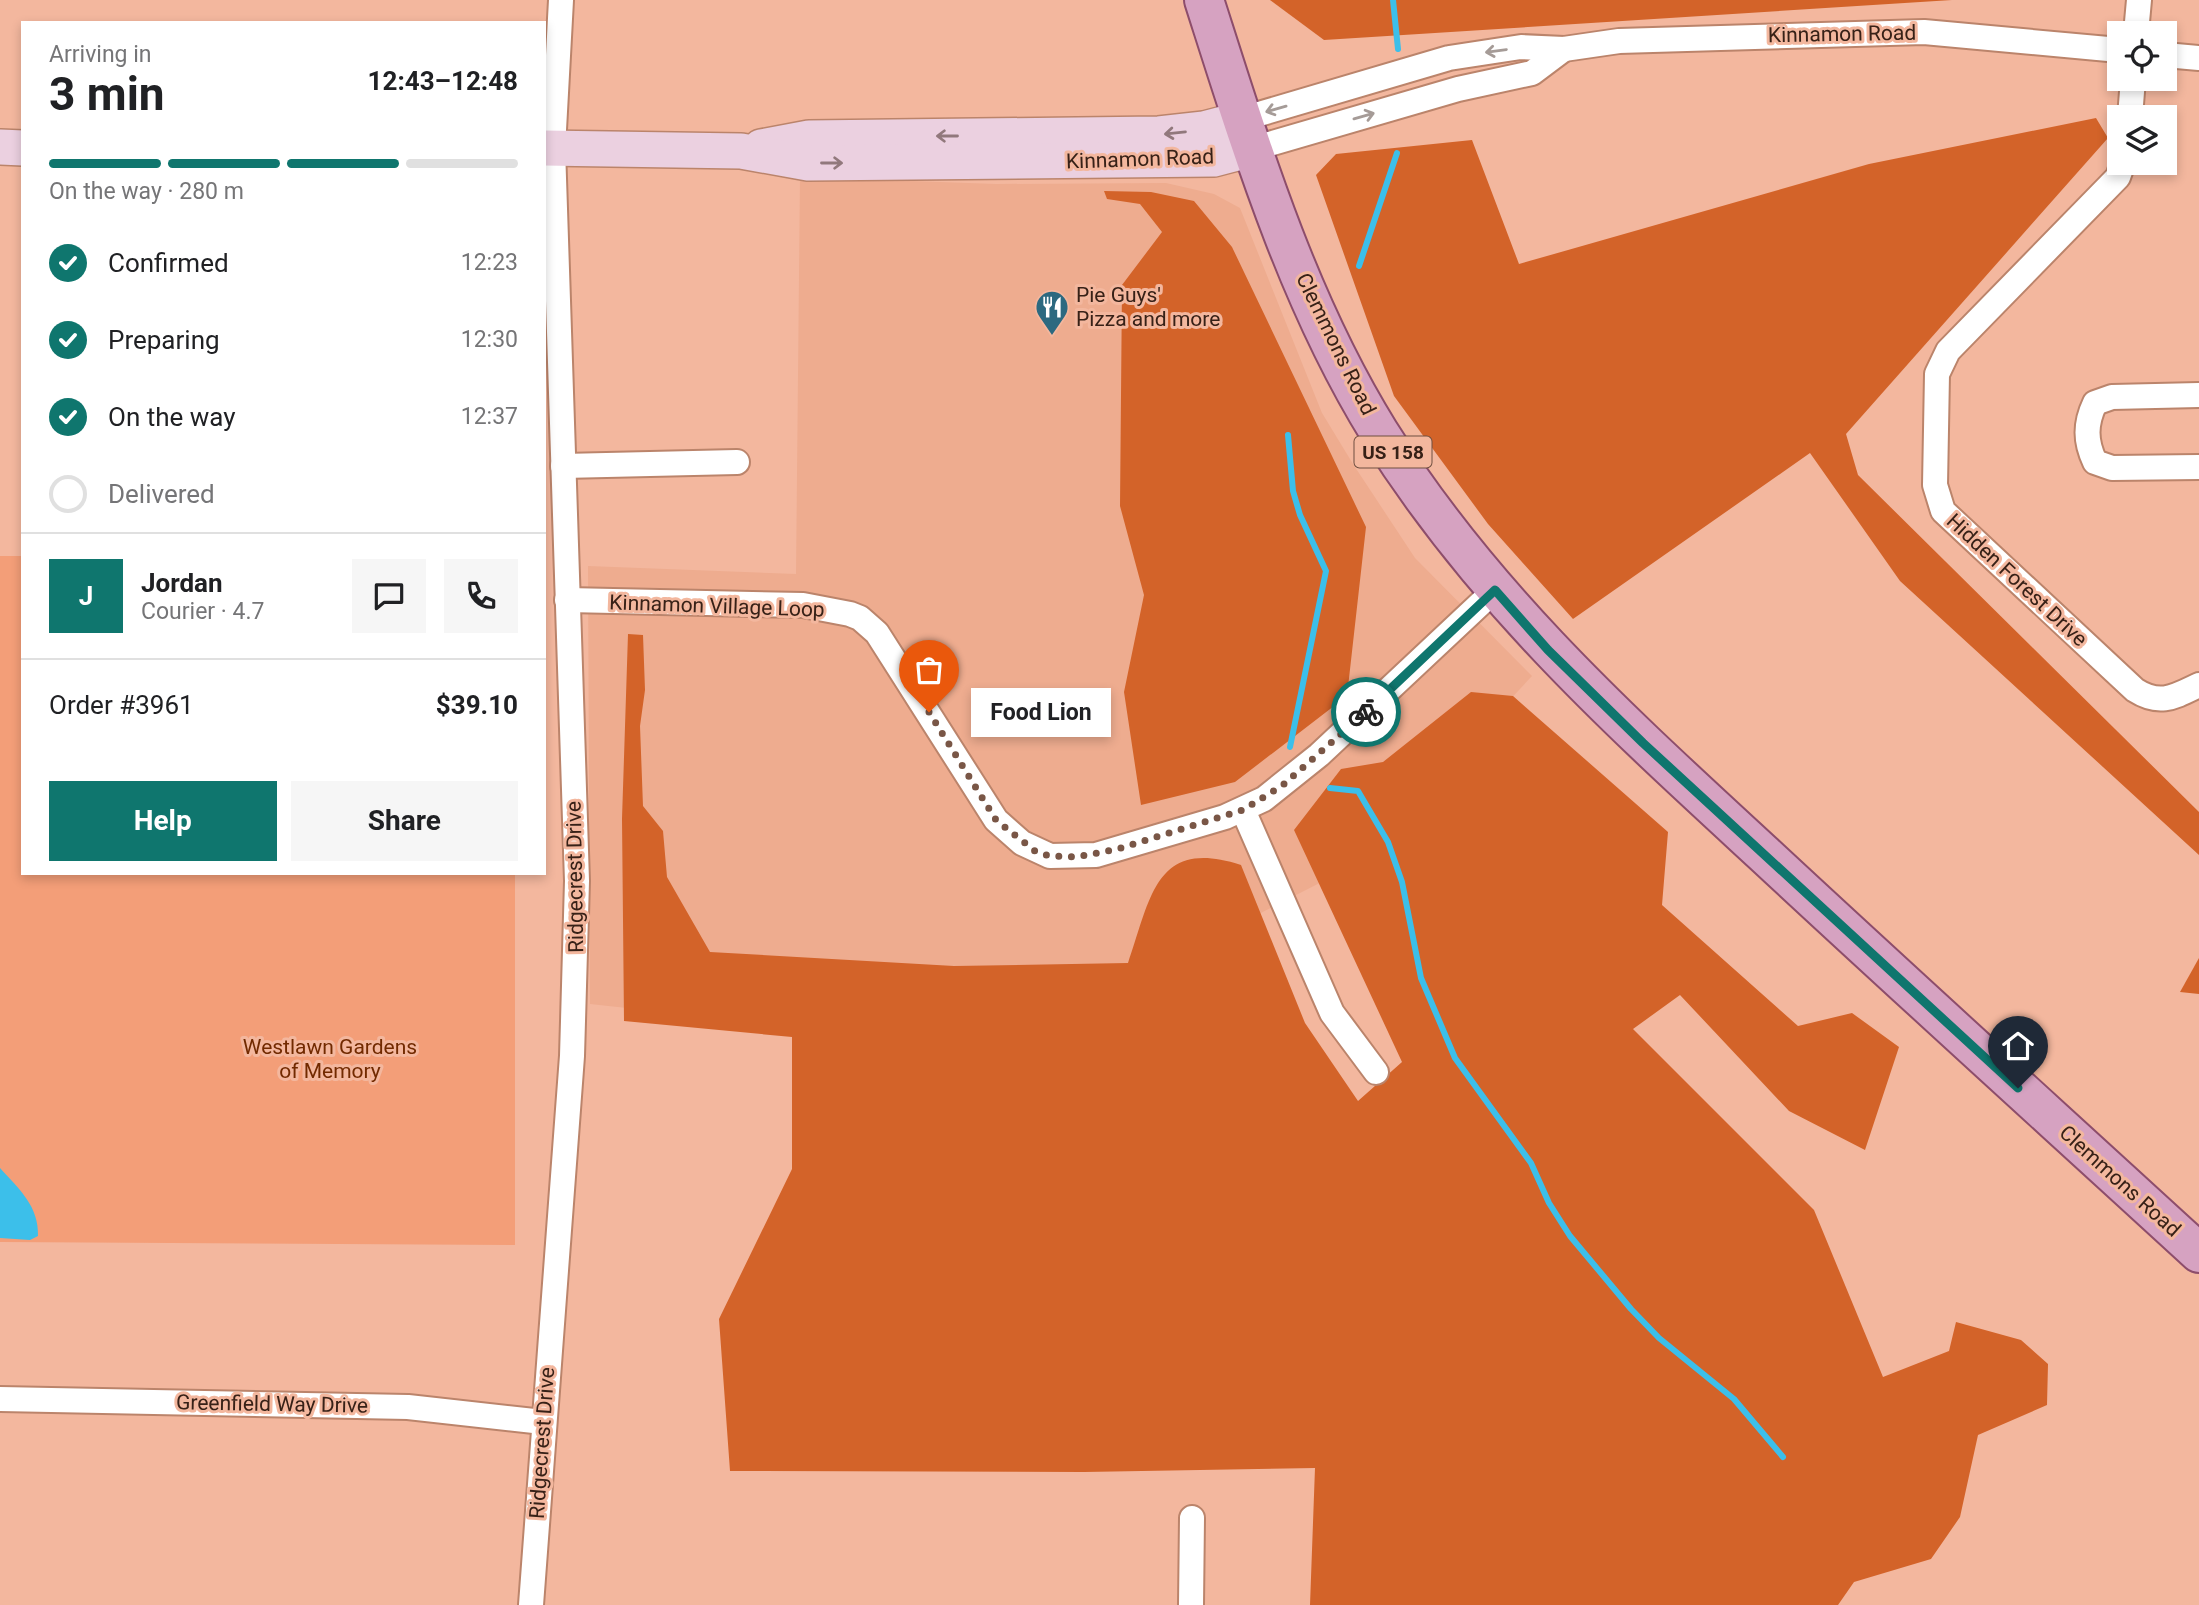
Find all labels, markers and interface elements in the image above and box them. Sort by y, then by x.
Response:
street label: Kinnamon Road [1768,21,1916,47]
map controls [2107,21,2177,175]
button: locate [2107,21,2177,91]
text: Arriving in [49,41,152,68]
one-way arrow [1485,45,1508,58]
text: 12:43–12:48 [368,66,518,96]
text: 3 min [49,67,165,121]
one-way arrow [1265,104,1287,117]
button: layers [2107,105,2177,175]
one-way arrow [1353,109,1375,122]
one-way arrow [1164,127,1187,140]
one-way arrow [936,129,959,143]
street label: Kinnamon Road [1065,144,1215,174]
one-way arrow [821,156,844,170]
text: On the way · 280 m [49,178,244,205]
icon: check [49,244,87,282]
text: Confirmed [108,248,229,278]
text: 12:23 [461,249,518,276]
street label: Clemmons Road [1291,269,1381,419]
place label: Pie Guys' Pizza and more [1076,283,1220,331]
restaurant icon: Pie Guys' Pizza and more [1033,288,1071,337]
icon: check [49,321,87,359]
text: Preparing [108,325,220,355]
text: 12:30 [461,326,518,353]
icon: check [49,398,87,436]
text: On the way [108,402,236,432]
text: 12:37 [461,403,518,430]
road number: US 158 [1354,436,1432,467]
text: Delivered [108,479,215,509]
street label: Hidden Forest Drive [1942,509,2092,651]
button: chat [352,559,426,633]
button: phone [444,559,518,633]
text: Jordan [141,568,223,598]
text: J [79,581,93,611]
street label: Kinnamon Village Loop [609,590,825,622]
text: Courier · 4.7 [141,598,264,625]
pin [899,640,959,712]
icon: bag [910,651,948,689]
courier [1331,677,1401,747]
callout: Food Lion [971,688,1111,736]
text: Order #3961 [49,690,194,720]
text: $39.10 [436,690,518,720]
icon: bike [1347,693,1385,731]
text: Food Lion [990,699,1092,726]
button: Help [49,781,277,861]
button: Share [291,781,518,861]
street label: Ridgecrest Drive [562,801,588,953]
pin [1988,1016,2048,1088]
icon: home [1999,1027,2037,1065]
park label: Westlawn Gardens of Memory [243,1035,417,1083]
street label: Clemmons Road [2055,1120,2185,1242]
street label: Ridgecrest Drive [525,1366,559,1520]
street label: Greenfield Way Drive [176,1390,368,1418]

